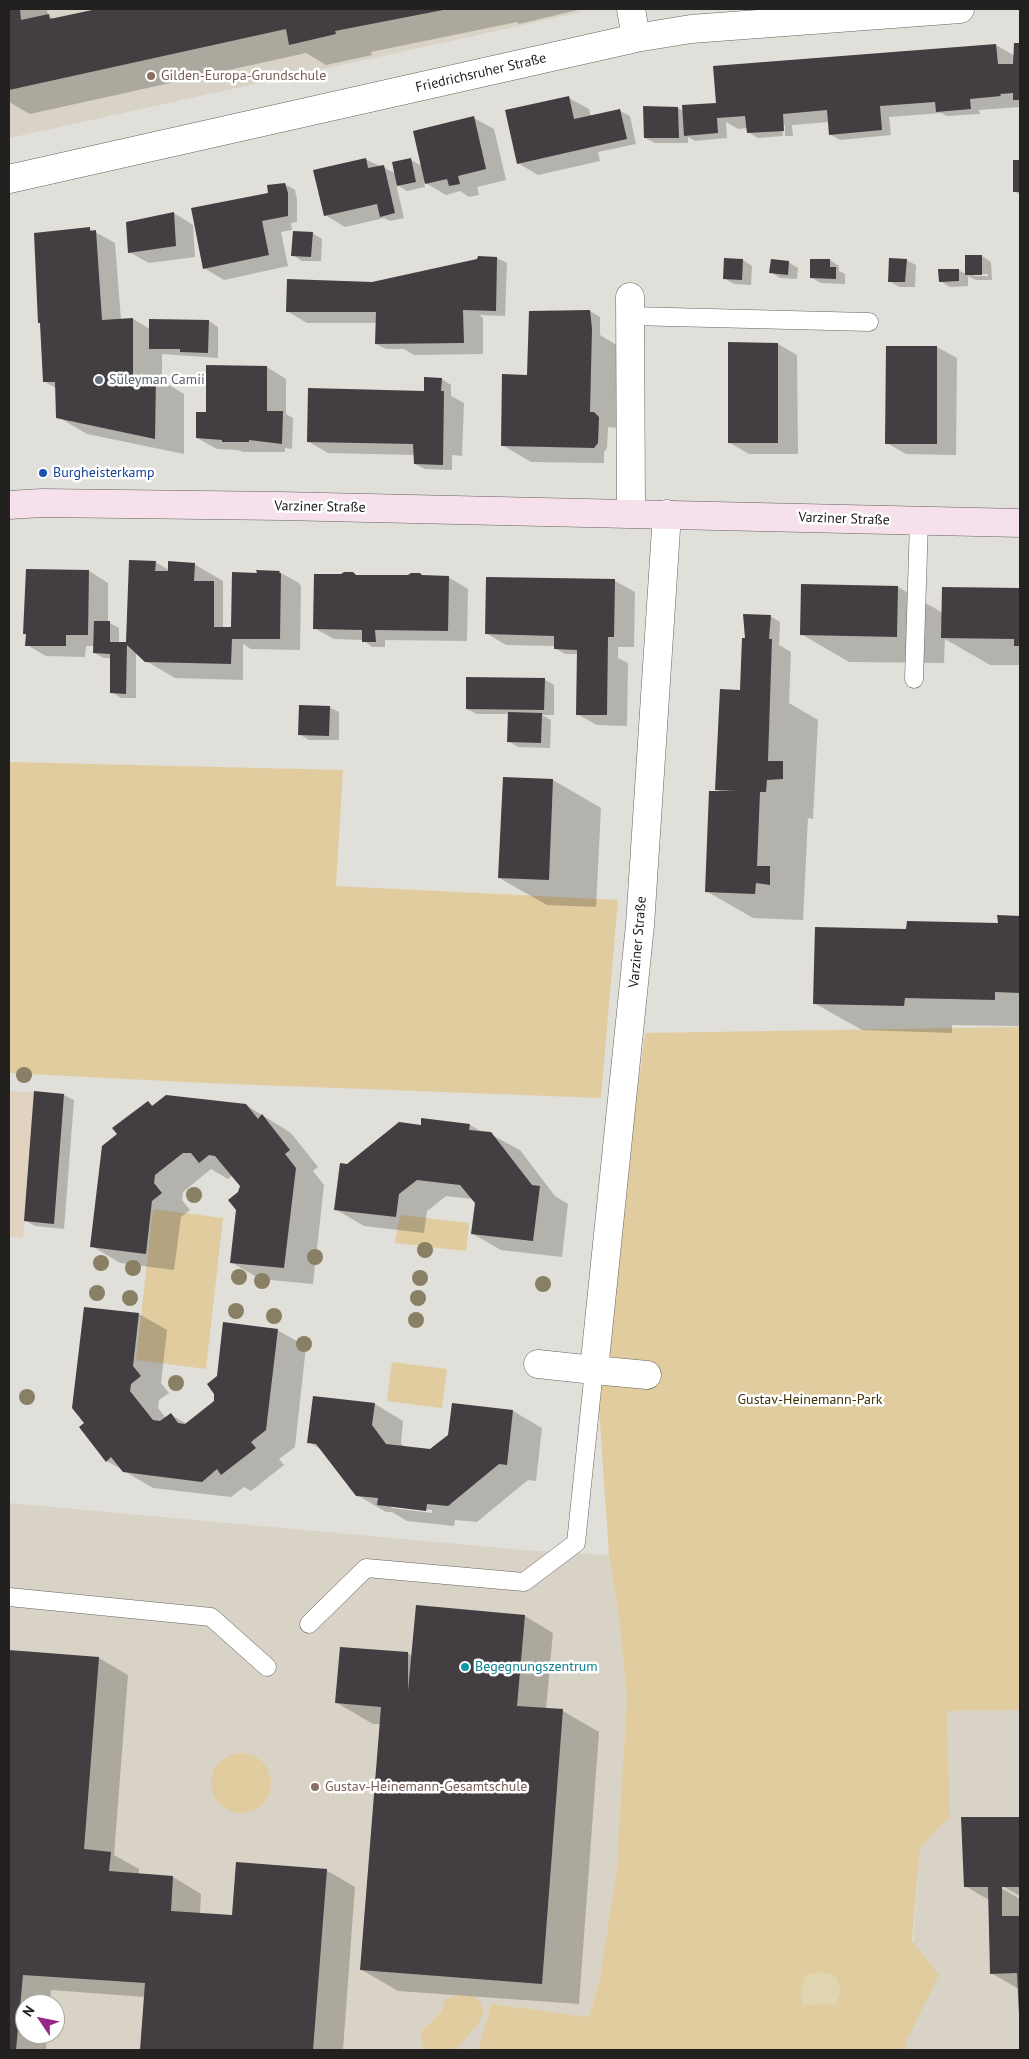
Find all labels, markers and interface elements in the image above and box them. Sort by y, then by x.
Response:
street label: Friedrichsruher Straße [414,50,548,96]
place label: Gilden-Europa-Grundschule [161,68,326,84]
marker: Gilden-Europa-Grundschule [145,70,157,82]
place label: Süleyman Camii [109,372,205,388]
marker: Süleyman Camii [93,374,105,386]
place label: Burgheisterkamp [53,465,154,481]
marker: Burgheisterkamp [37,467,49,479]
street label: Varziner Straße [274,498,366,516]
street label: Varziner Straße [798,509,890,529]
street label: Varziner Straße [626,896,650,988]
park label: Gustav-Heinemann-Park [738,1392,882,1408]
place label: Begegnungszentrum [475,1659,598,1675]
marker: Begegnungszentrum [459,1661,471,1673]
place label: Gustav-Heinemann-Gesamtschule [325,1779,527,1795]
marker: Gustav-Heinemann-Gesamtschule [309,1781,321,1793]
north arrow [15,1994,65,2044]
text: N [18,2002,38,2020]

